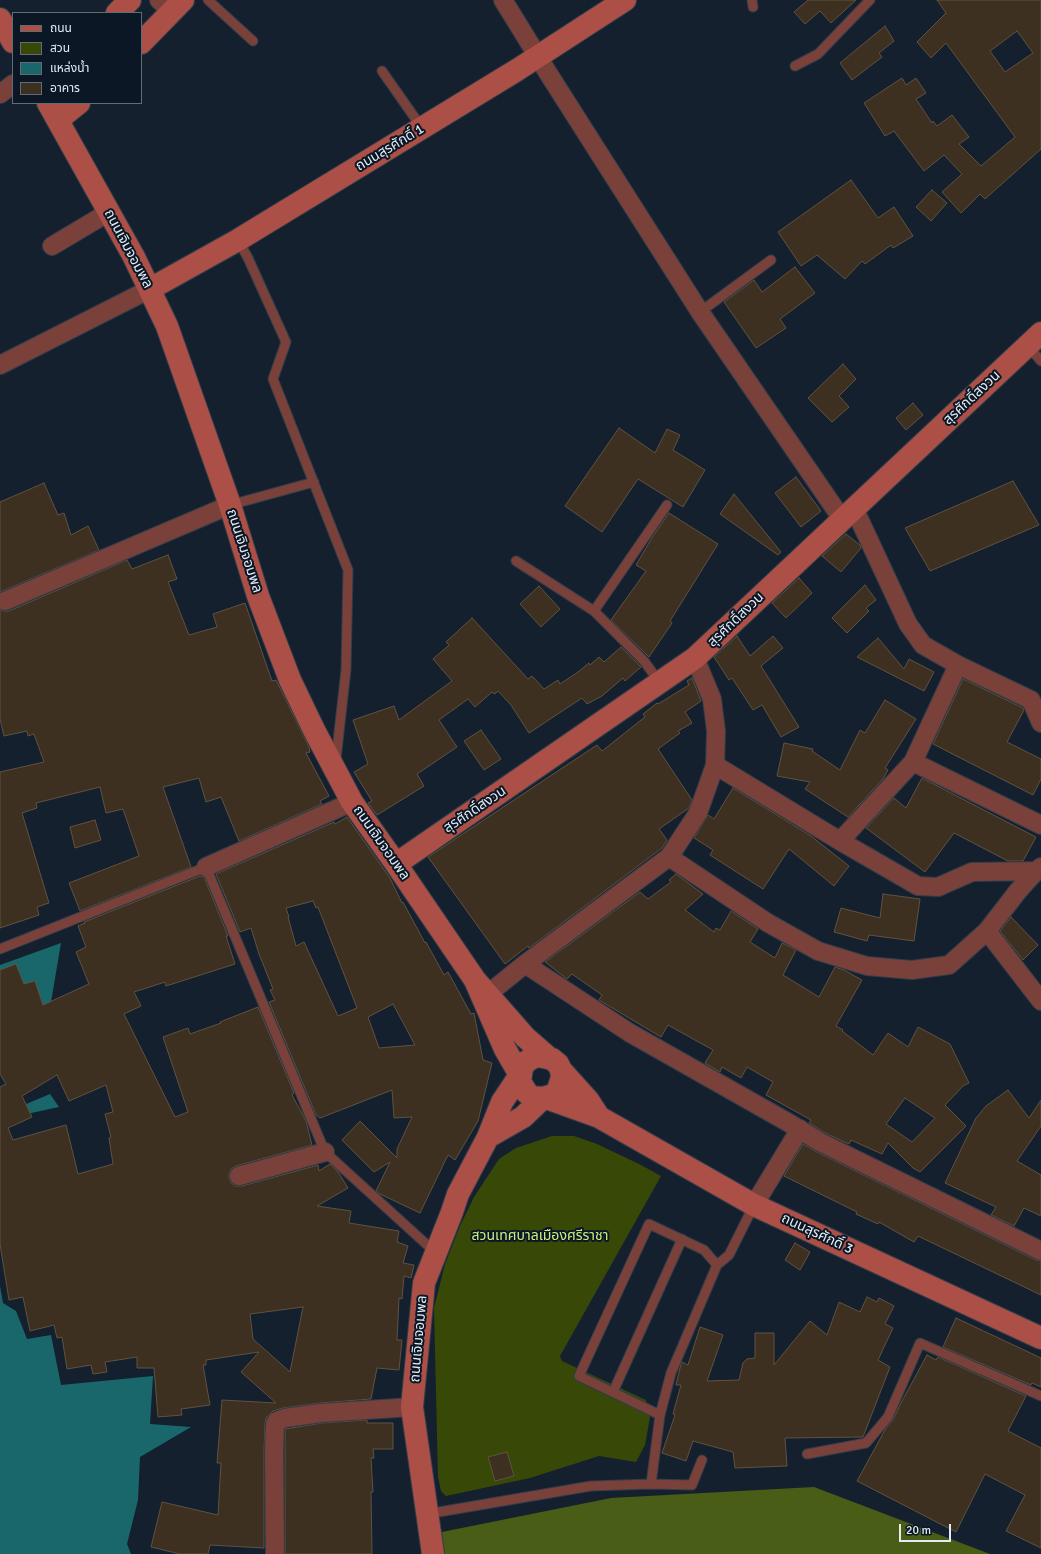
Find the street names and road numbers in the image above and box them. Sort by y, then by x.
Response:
street label: ถนนสุรศักดิ์ 1 [353,121,427,175]
street label: ถนนเจิมจอมพล [100,207,156,291]
street label: สุรศักดิ์สงวน [940,367,1004,429]
street label: ถนนเจิมจอมพล [223,507,265,595]
street label: สุรศักดิ์สงวน [704,589,768,651]
street label: สุรศักดิ์สงวน [441,783,509,837]
street label: ถนนเจิมจอมพล [349,802,413,884]
street label: ถนนสุรศักดิ์ 3 [779,1210,855,1258]
street label: ถนนเจิมจอมพล [407,1295,431,1383]

